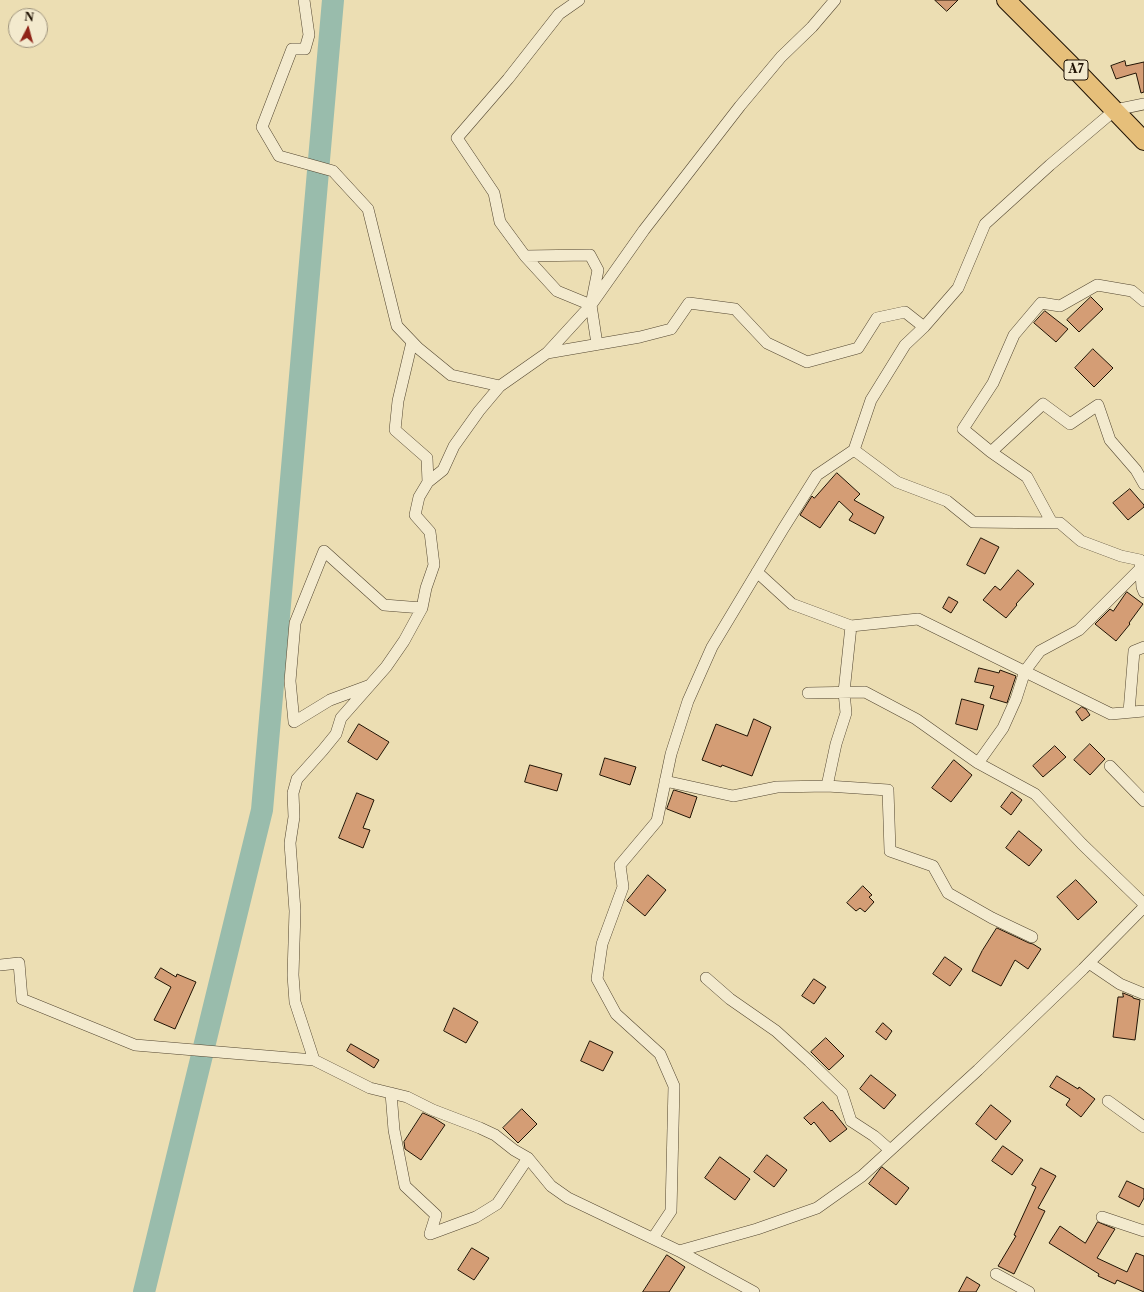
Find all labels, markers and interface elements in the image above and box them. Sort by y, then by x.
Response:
north arrow [8,8,48,48]
text: N [24,10,35,25]
road number: A7 [1064,60,1088,80]

